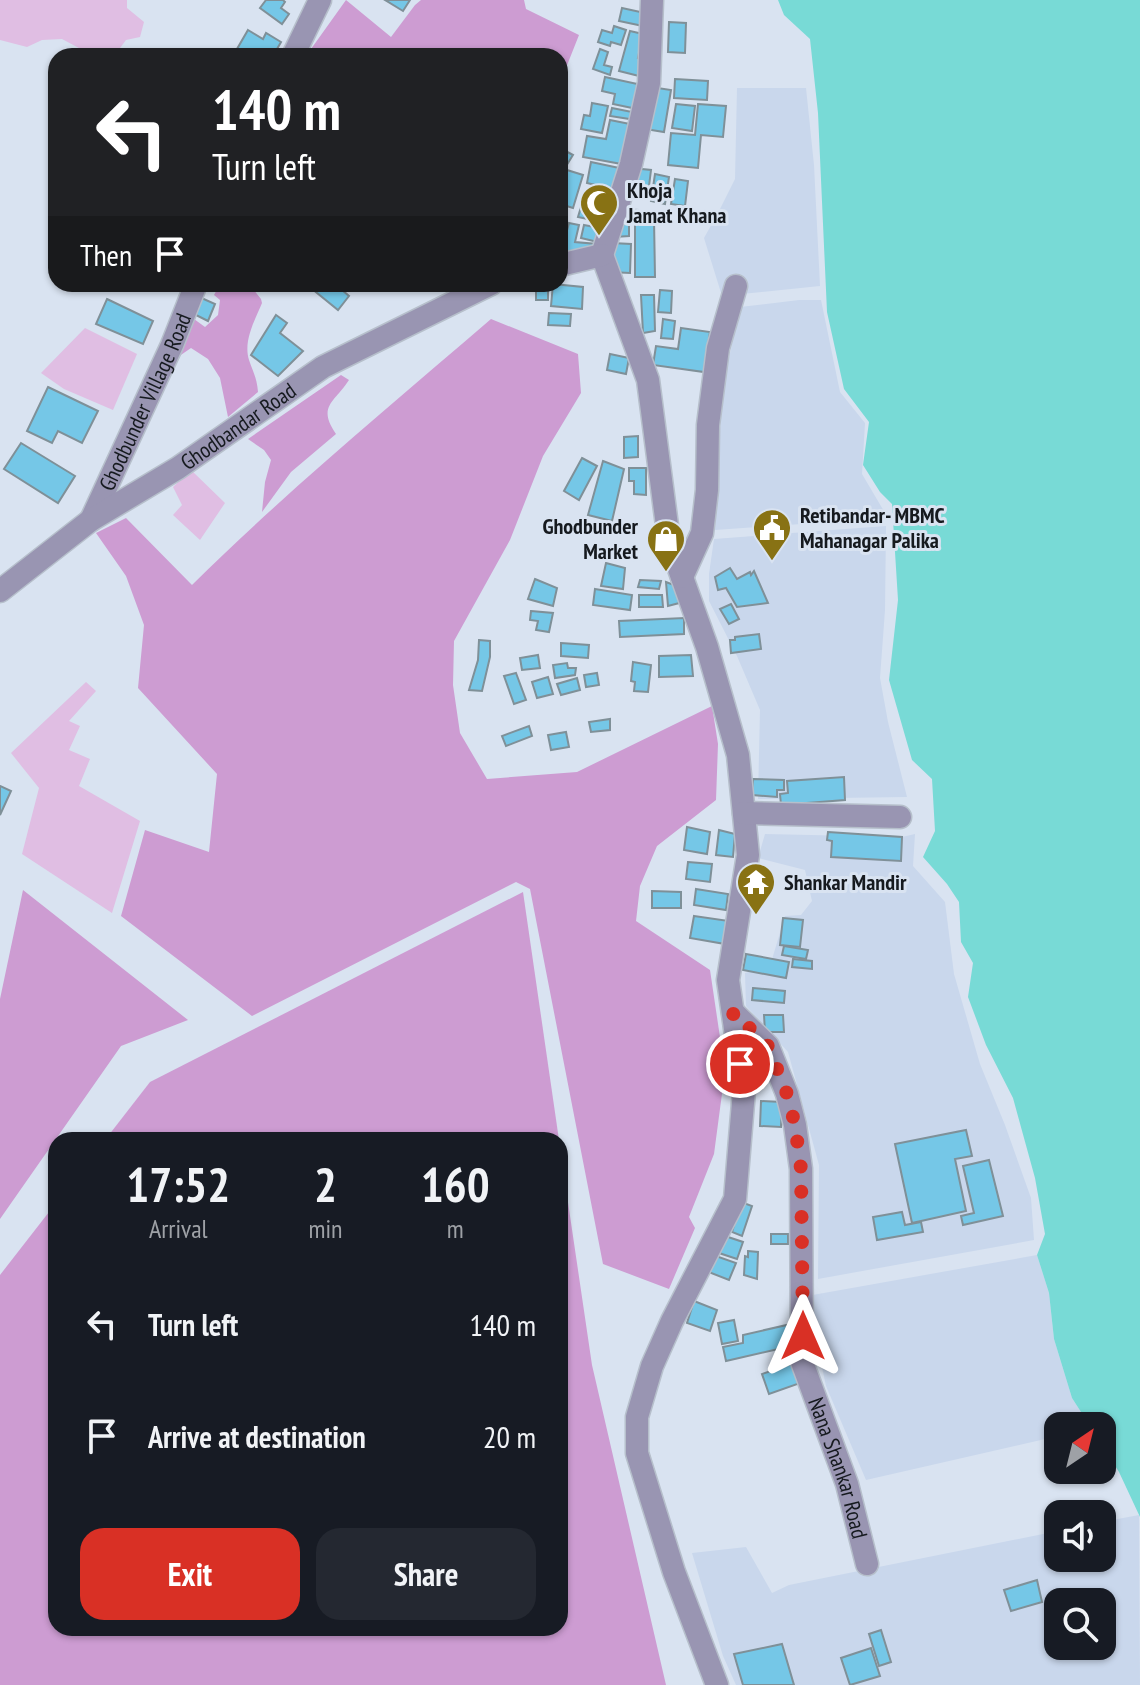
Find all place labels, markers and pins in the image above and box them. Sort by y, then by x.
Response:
place label: Khoja Jamat Khana [626,176,726,229]
mosque icon: Khoja Jamat Khana [578,182,620,237]
place label: Retibandar- MBMC Mahanagar Palika [800,501,945,554]
public building icon: Retibandar- MBMC Mahanagar Palika [751,507,793,562]
place label: Ghodbunder Market [542,512,639,565]
shop icon: Ghodbunder Market [645,518,687,573]
temple icon: Shankar Mandir [735,861,777,916]
place label: Shankar Mandir [784,868,907,896]
pin [706,1030,774,1098]

